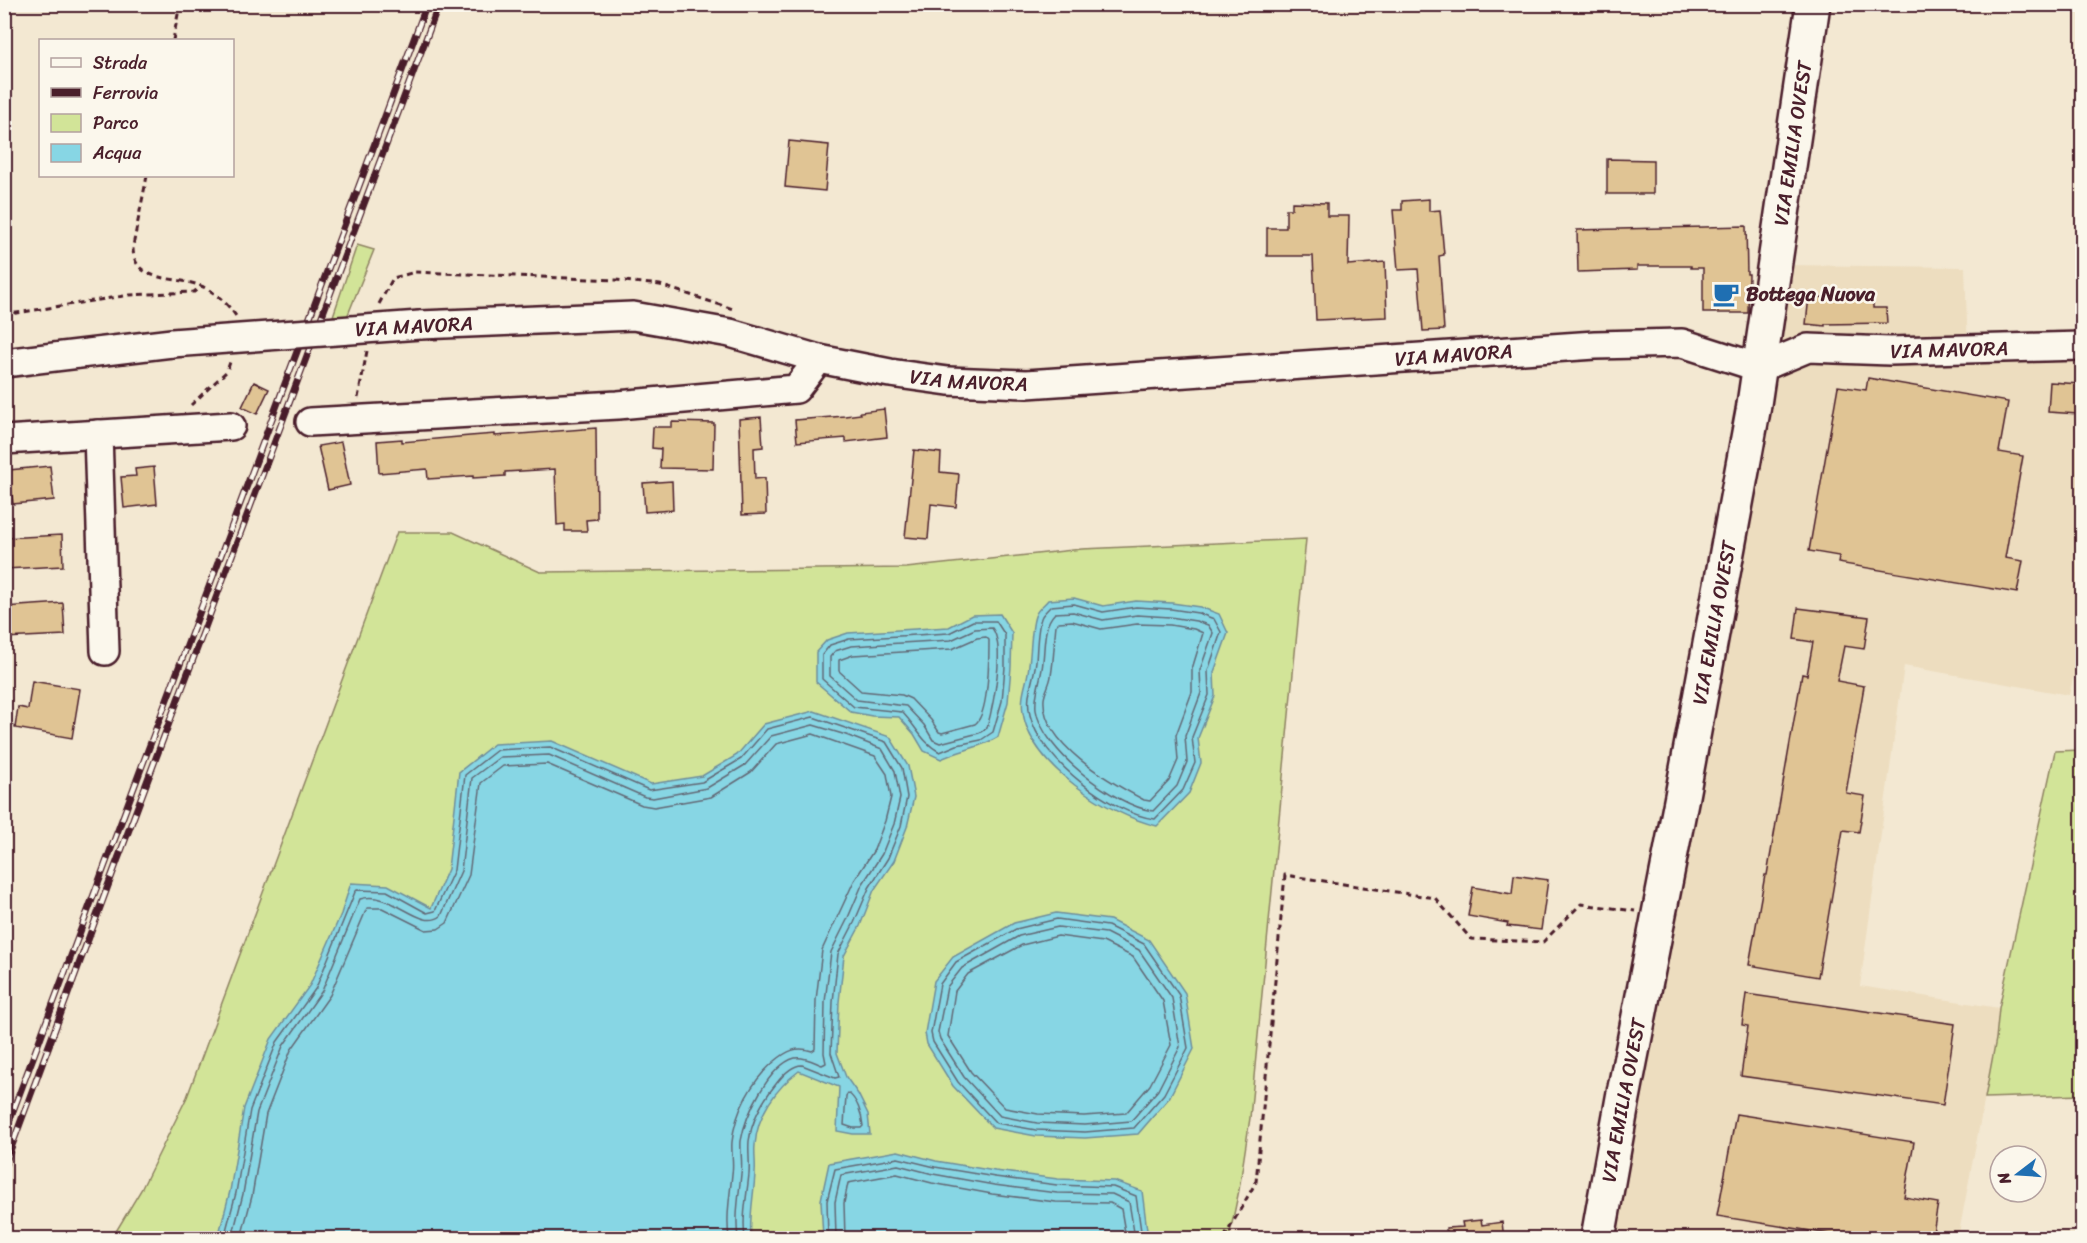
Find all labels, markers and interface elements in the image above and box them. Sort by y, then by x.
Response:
legend [39,39,234,177]
text: Strada [93,47,148,79]
street label: VIA EMILIA OVEST [1764,58,1823,228]
text: Ferrovia [93,77,158,109]
text: Parco [93,107,138,139]
text: Acqua [92,137,142,169]
place label: Bottega Nuova [1746,277,1876,312]
cafe icon: Bottega Nuova [1711,279,1741,309]
street label: VIA MAVORA [354,306,474,347]
street label: VIA MAVORA [1890,331,2009,369]
street label: VIA MAVORA [1394,334,1514,377]
street label: VIA MAVORA [908,359,1028,402]
street label: VIA EMILIA OVEST [1682,537,1747,708]
street label: VIA EMILIA OVEST [1591,1014,1656,1185]
north arrow [1988,1144,2048,1204]
text: N [1988,1168,2020,1189]

